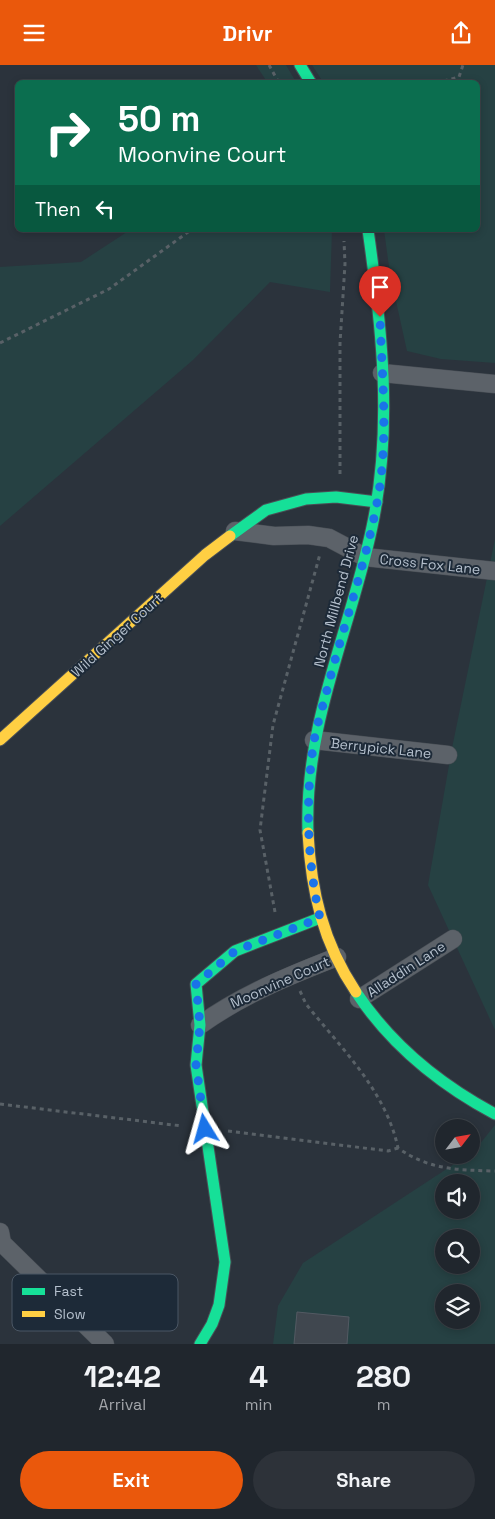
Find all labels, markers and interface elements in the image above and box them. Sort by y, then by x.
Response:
icon: menu [20,19,48,47]
text: Drivr [223,19,272,47]
icon: share [447,19,475,47]
text: 50 m [118,97,200,141]
icon: right [35,100,100,165]
text: Moonvine Court [118,140,286,168]
icon: left [91,195,119,223]
text: Then [35,197,81,222]
pin [359,266,401,317]
icon: arrive [366,273,394,301]
street label: North Millbend Drive [310,533,362,669]
street label: Cross Fox Lane [379,550,481,578]
street label: Wild Ginger Court [67,589,167,681]
street label: Berrypick Lane [330,734,432,762]
street label: Alladdin Lane [363,937,449,1001]
street label: Moonvine Court [227,952,333,1012]
position arrow [178,1102,230,1154]
north arrow [435,1119,480,1164]
map controls [435,1119,480,1329]
button: sound [435,1174,480,1219]
button: search [435,1229,480,1274]
legend [12,1274,178,1331]
text: Fast [54,1282,83,1300]
button: layers [435,1284,480,1329]
text: Slow [54,1305,86,1323]
text: 12:42 [84,1357,161,1396]
text: 4 [249,1357,268,1396]
text: 280 [356,1357,411,1396]
text: Arrival [99,1394,146,1415]
text: min [245,1394,272,1415]
text: m [377,1394,391,1415]
button: Exit [20,1451,243,1509]
button: Share [253,1451,475,1509]

